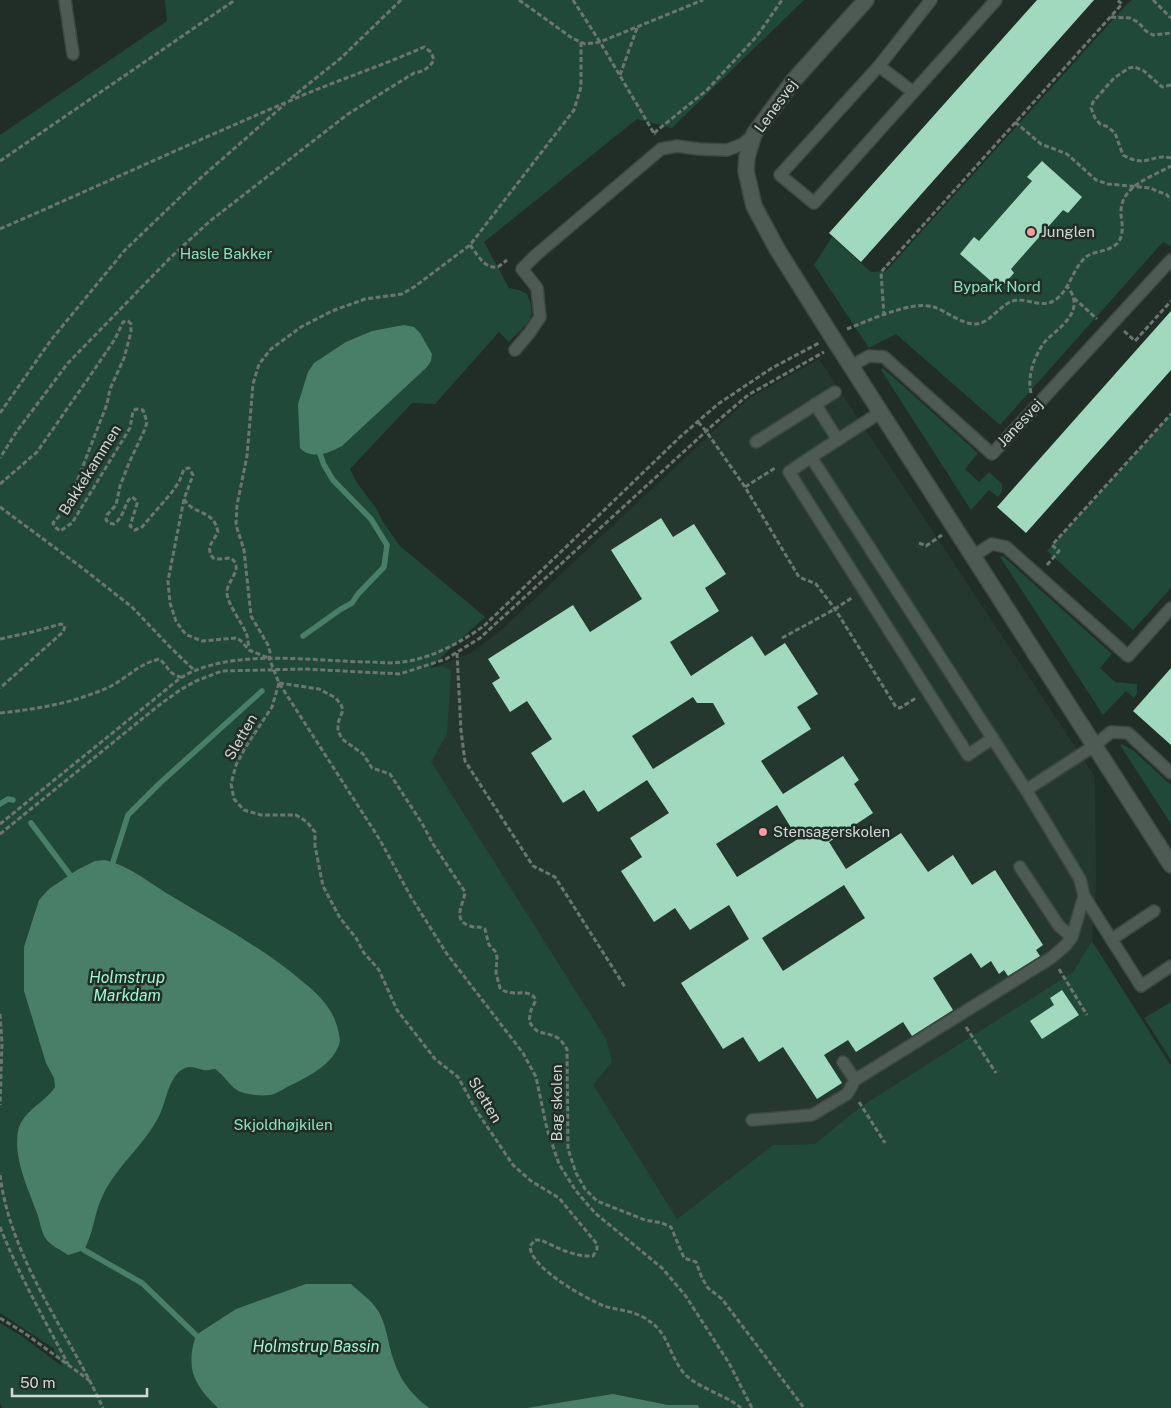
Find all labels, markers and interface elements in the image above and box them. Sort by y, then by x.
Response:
street label: Lenesvej [751,76,801,136]
place label: Junglen [1041,223,1095,240]
marker: Junglen [1025,226,1037,238]
park label: Hasle Bakker [180,245,272,262]
park label: Bypark Nord [953,278,1041,295]
street label: Janesvej [993,395,1046,450]
street label: Bakkekammen [55,422,124,518]
street label: Sletten [221,711,260,763]
place label: Stensagerskolen [773,823,890,840]
marker: Stensagerskolen [757,826,769,838]
water label: Holmstrup Markdam [89,968,165,1005]
street label: Bag skolen [548,1065,565,1141]
street label: Sletten [465,1074,506,1126]
park label: Skjoldhøjkilen [233,1116,333,1133]
water label: Holmstrup Bassin [252,1337,380,1356]
scale bar [12,1366,148,1398]
text: 50 m [20,1374,55,1391]

